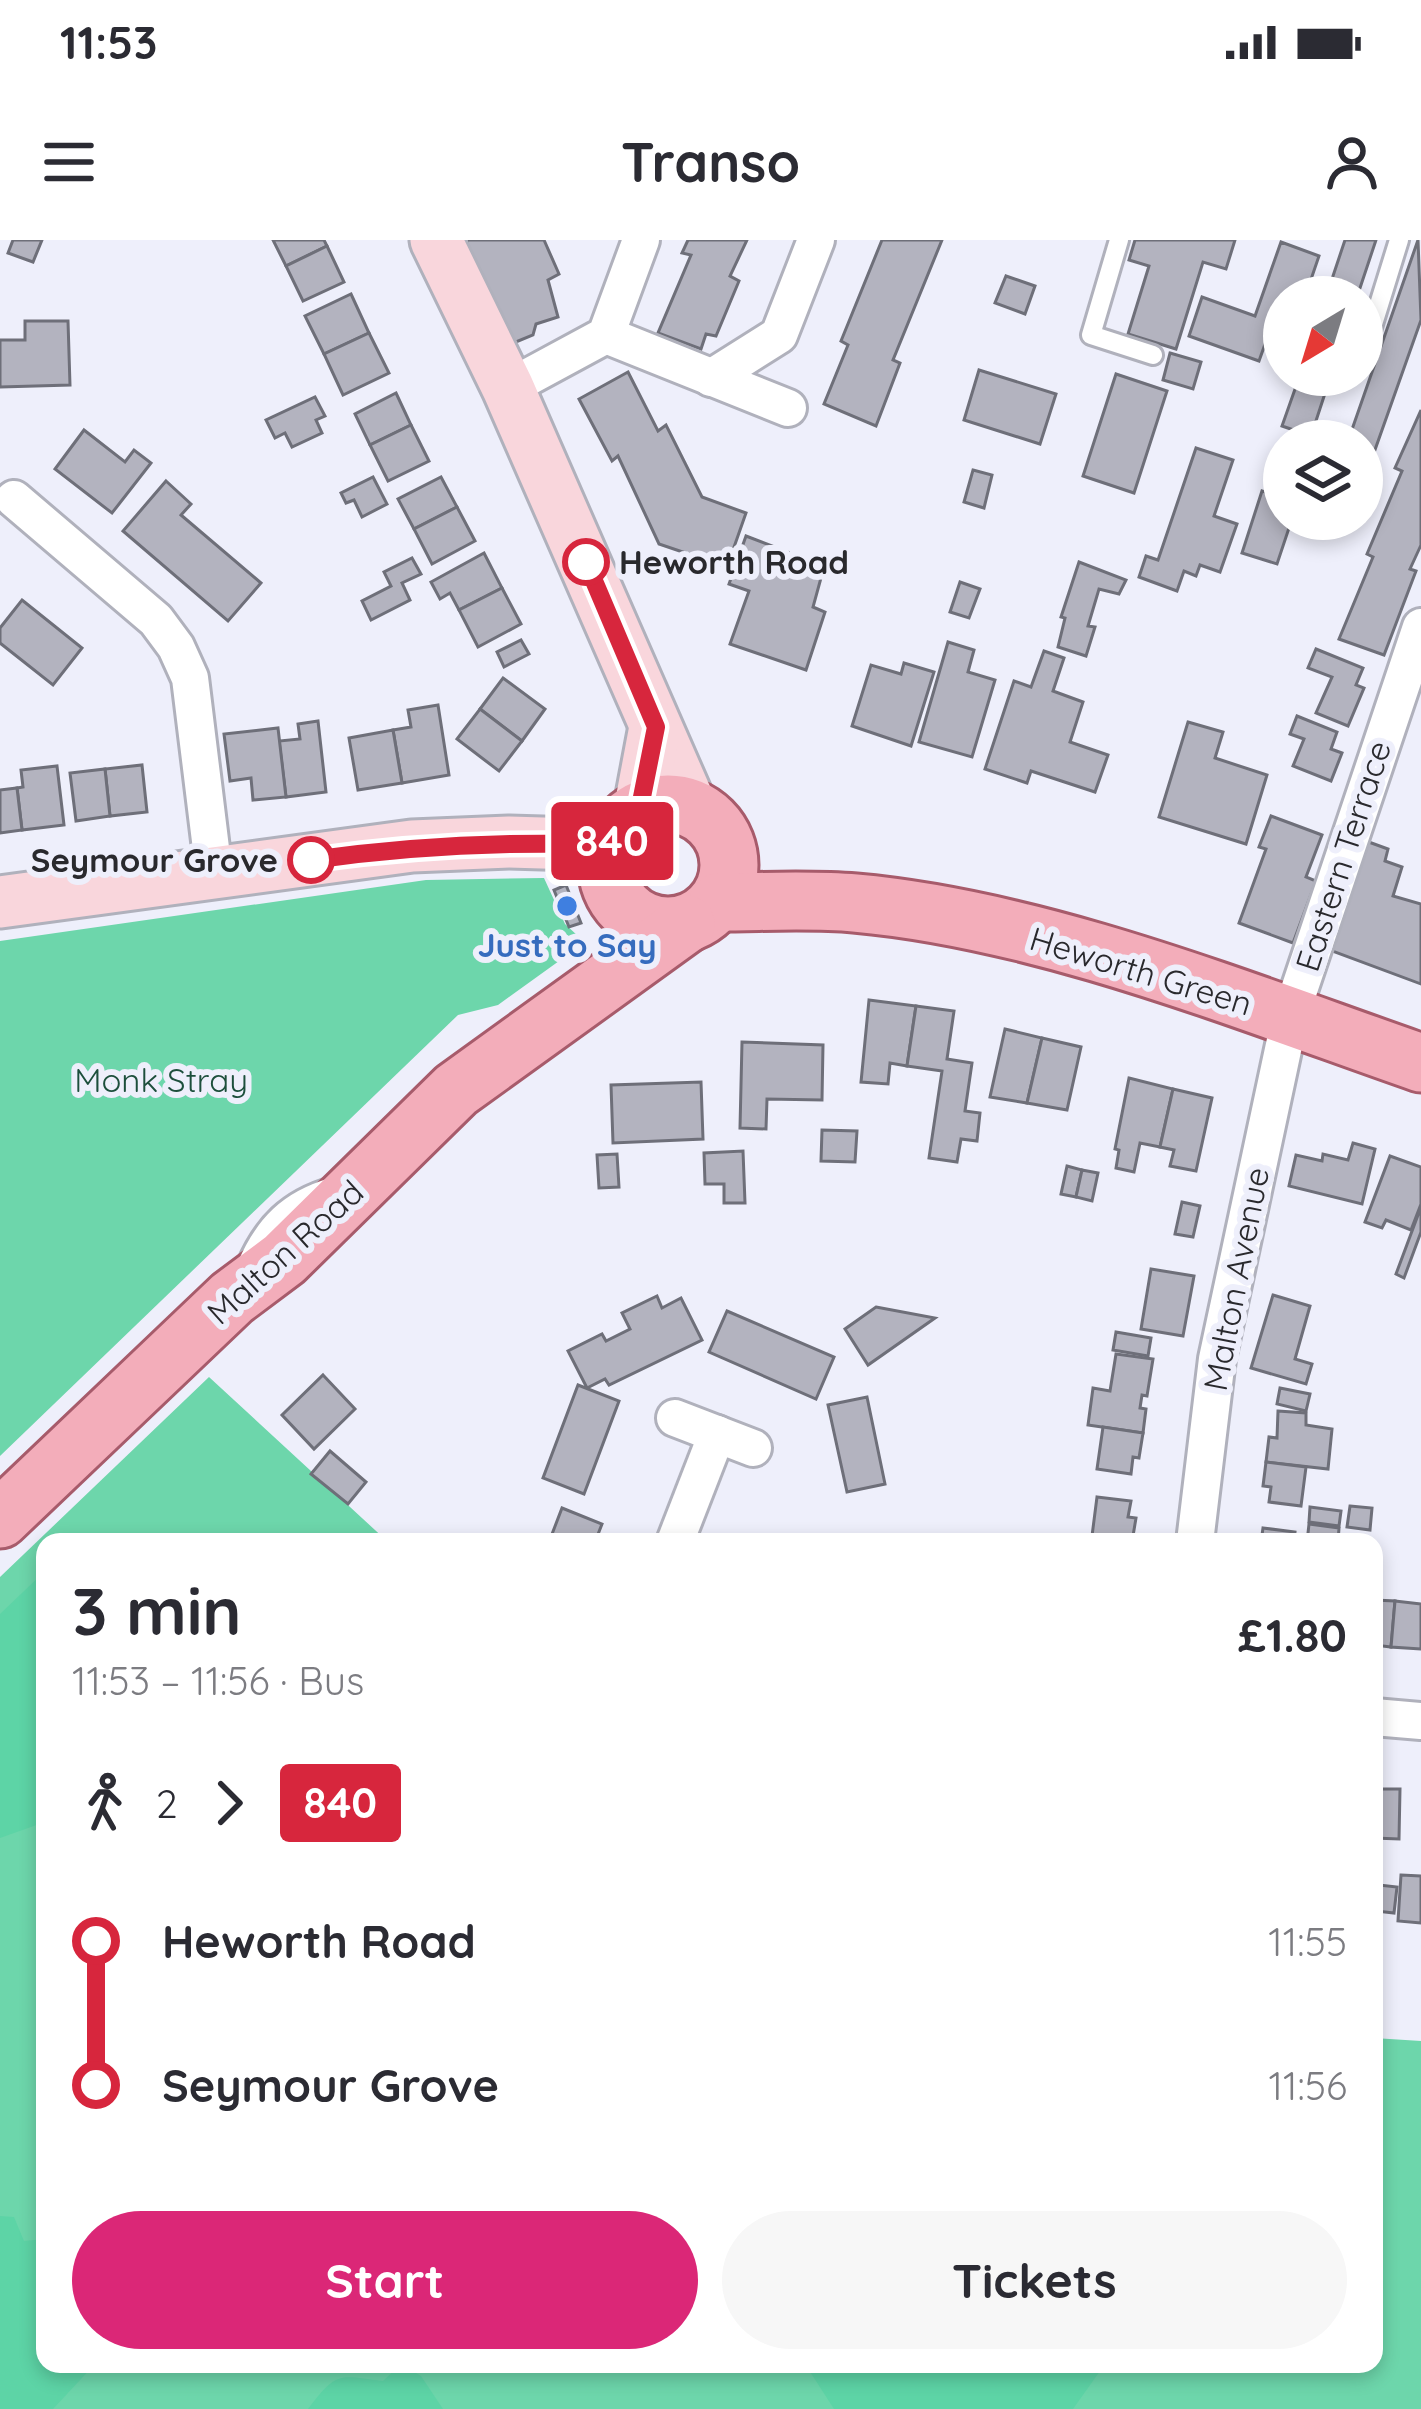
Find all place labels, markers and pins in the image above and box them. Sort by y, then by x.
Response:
marker: Heworth Road [564,540,608,584]
place label: Heworth Road [619,541,849,582]
marker: Seymour Grove [289,838,333,882]
place label: Seymour Grove [31,839,278,880]
marker: Just to Say [554,893,580,919]
place label: Just to Say [477,924,657,965]

